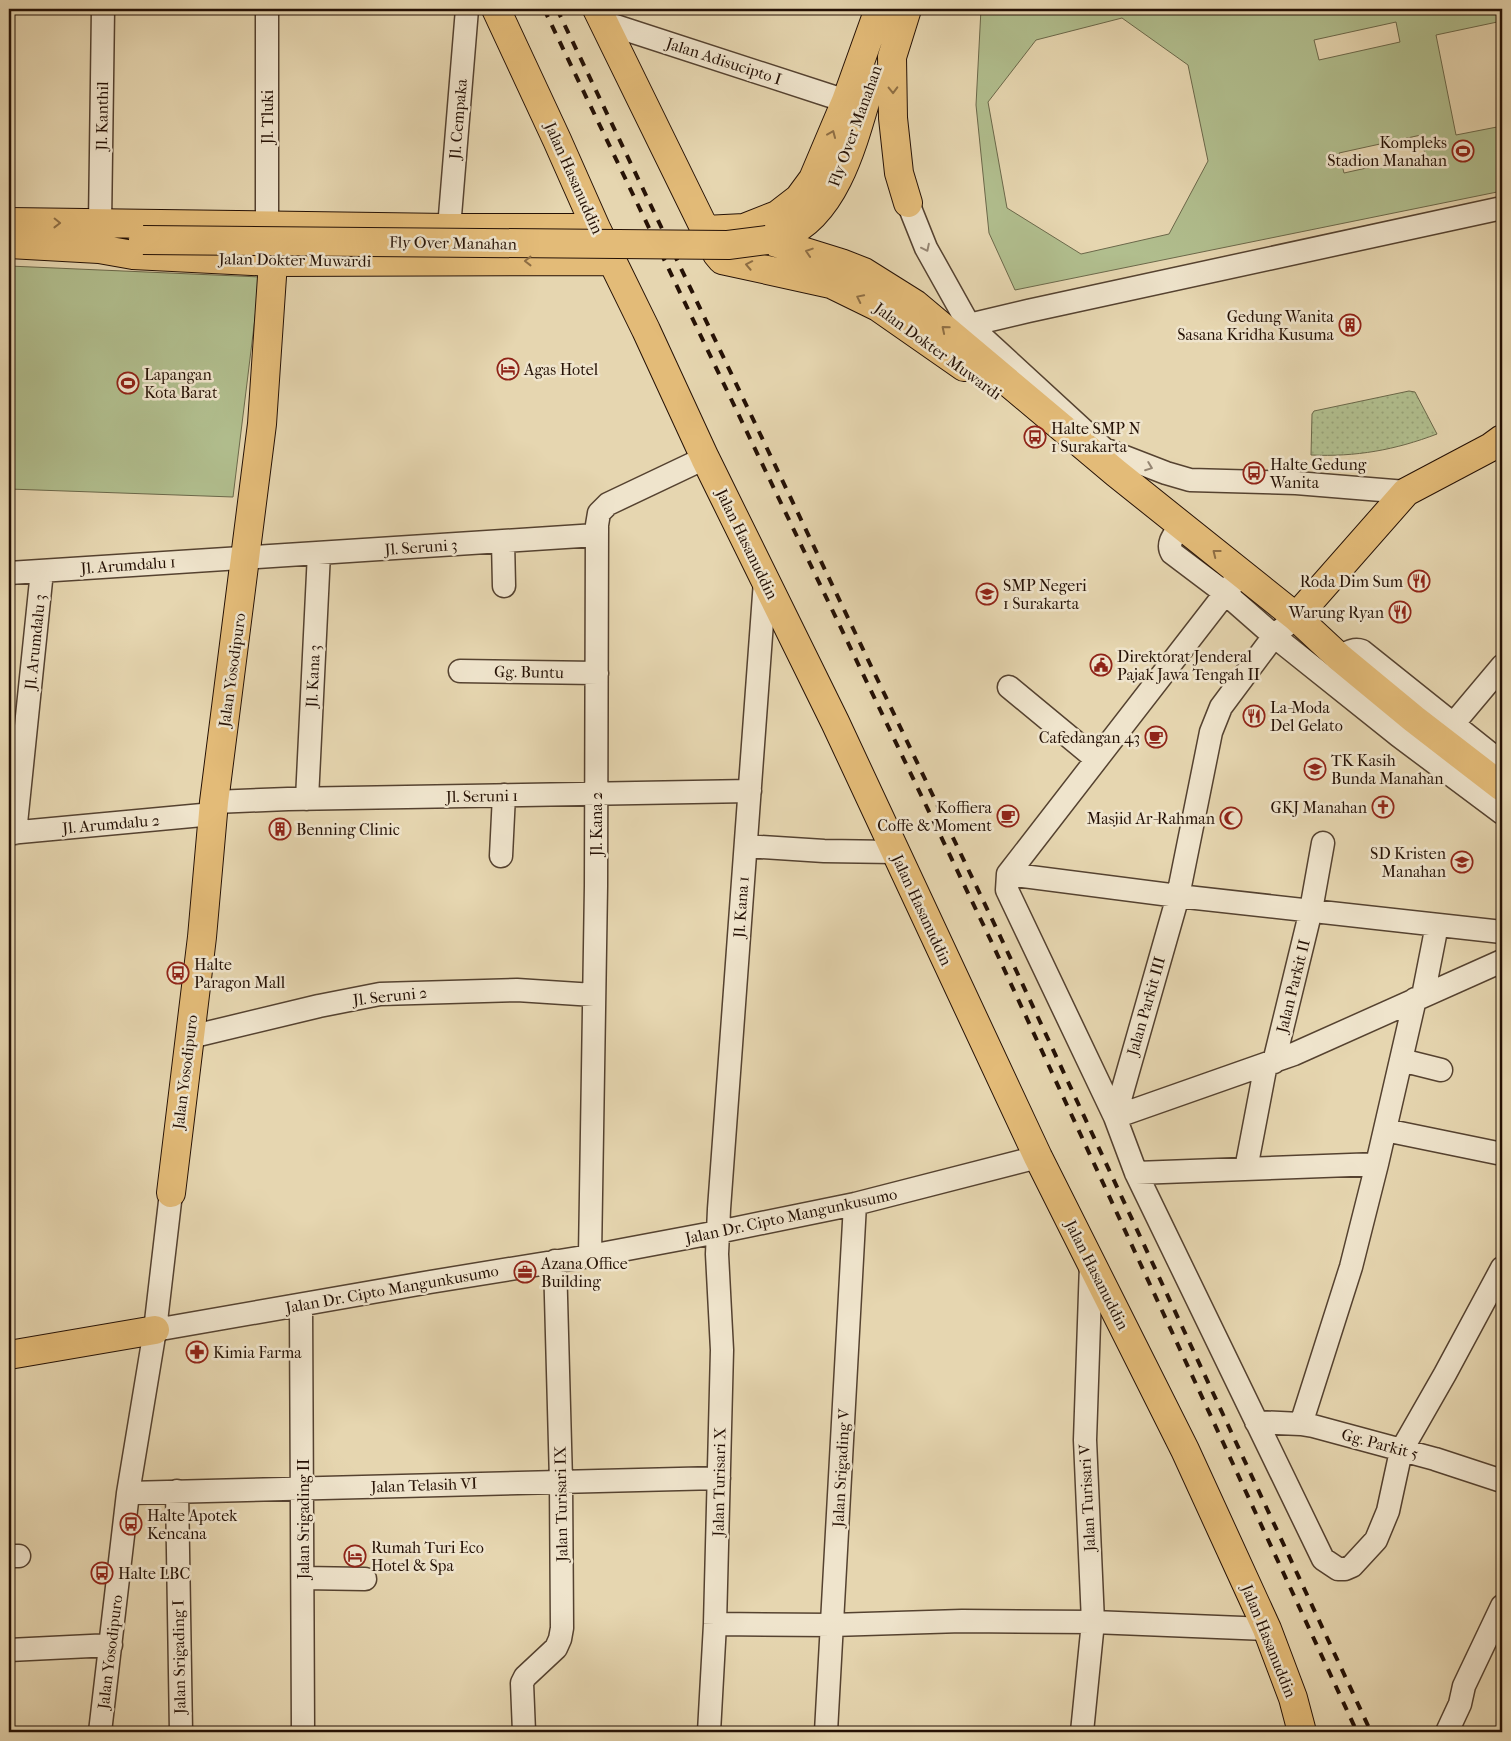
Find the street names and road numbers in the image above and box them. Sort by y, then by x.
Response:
street label: Jalan Adisucipto I [662,33,784,89]
street label: Fly Over Manahan [824,62,886,189]
street label: Jl. Cempaka [445,77,471,162]
street label: Jl. Kanthil [92,81,112,153]
street label: Jl. Tluki [258,90,277,146]
street label: Jalan Hasanuddin [540,117,607,238]
street label: Fly Over Manahan [389,232,518,254]
street label: Jalan Dokter Muwardi [217,249,372,271]
street label: Jalan Dokter Muwardi [869,297,1006,404]
street label: Jalan Hasanuddin [711,484,782,603]
street label: Jl. Seruni 3 [382,535,458,559]
street label: Jl. Arumdalu 1 [78,552,176,578]
street label: Jl. Arumdalu 3 [20,593,49,693]
street label: Jalan Yosodipuro [214,612,249,730]
street label: Jl. Kana 3 [302,644,324,710]
street label: Gg. Buntu [494,662,564,682]
street label: Jl. Seruni 1 [444,786,518,806]
street label: Jl. Kana 2 [587,792,606,858]
street label: Jl. Arumdalu 2 [60,810,160,838]
street label: Jalan Hasanuddin [887,850,956,969]
street label: Jl. Kana 1 [729,875,753,941]
street label: Jalan Parkit II [1272,937,1314,1037]
street label: Jalan Parkit III [1122,954,1169,1060]
street label: Jl. Seruni 2 [350,983,428,1010]
street label: Jalan Yosodipuro [168,1014,201,1132]
street label: Jalan Dr. Cipto Mangunkusumo [681,1184,899,1248]
street label: Jalan Hasanuddin [1060,1215,1133,1334]
street label: Jalan Dr. Cipto Mangunkusumo [282,1261,500,1317]
street label: Jalan Srigading V [828,1408,854,1530]
street label: Gg. Parkit 5 [1339,1425,1421,1463]
street label: Jalan Turisari X [709,1427,729,1539]
street label: Jalan Turisari V [1075,1443,1099,1554]
street label: Jalan Turisari IX [550,1446,572,1564]
street label: Jalan Srigading II [294,1459,313,1581]
street label: Jalan Telasih VI [368,1474,478,1496]
street label: Jalan Hasanuddin [1237,1580,1301,1701]
street label: Jalan Yosodipuro [93,1594,126,1712]
street label: Jalan Srigading I [169,1600,190,1716]

